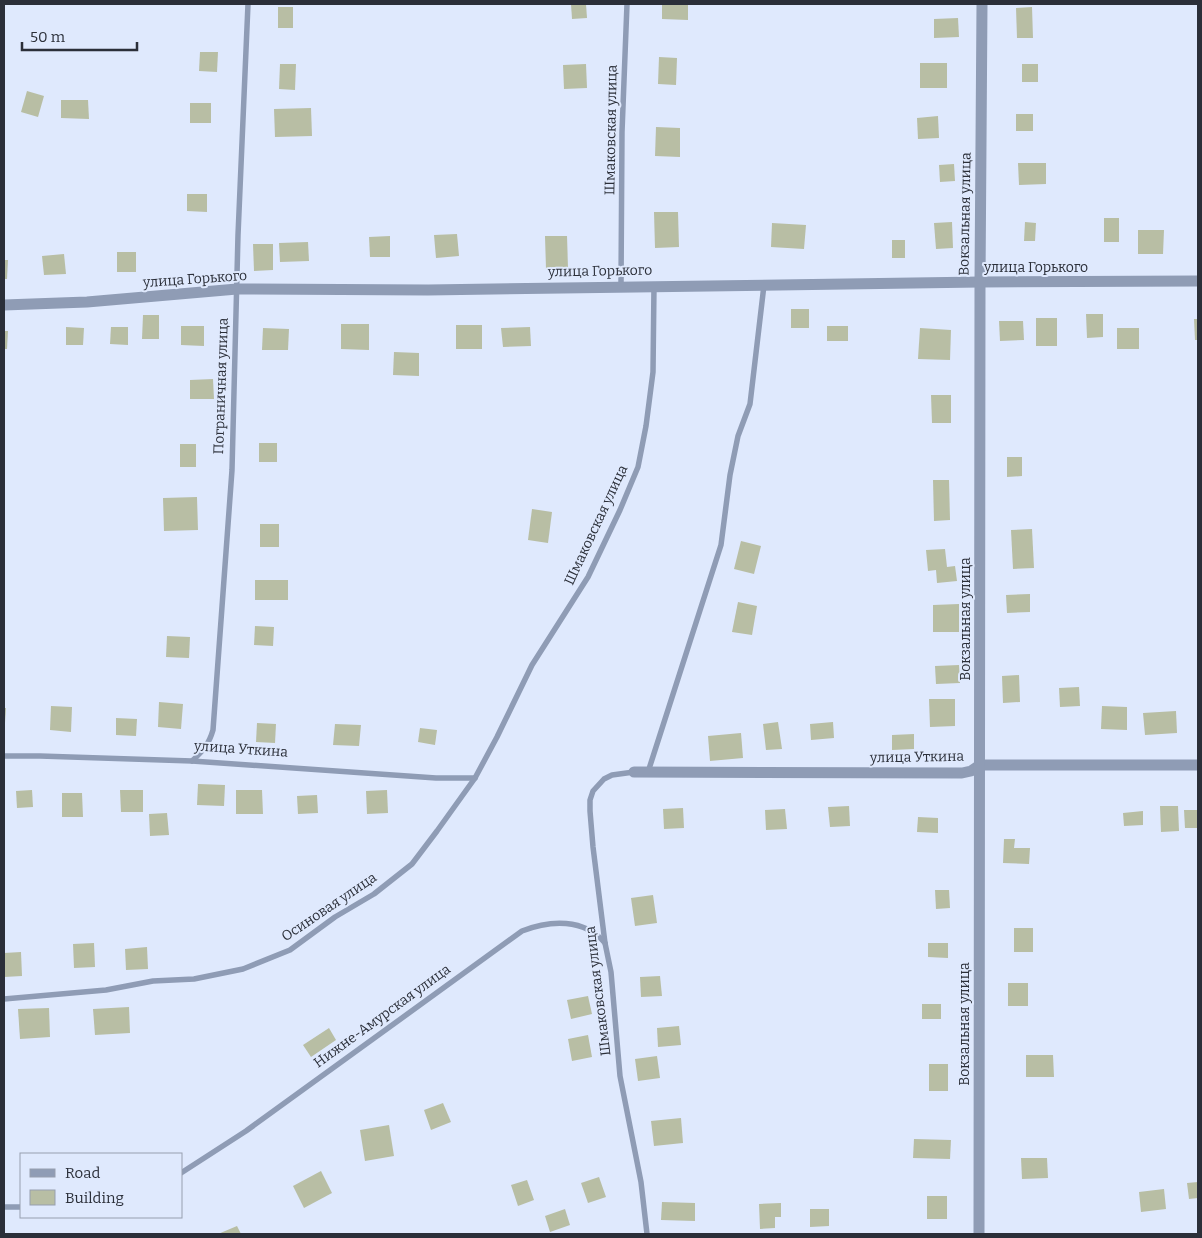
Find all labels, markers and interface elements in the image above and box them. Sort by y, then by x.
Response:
scale bar [22,20,138,52]
text: 50 m [30,28,66,46]
street label: Шмаковская улица [601,64,621,195]
street label: Вокзальная улица [955,152,975,276]
street label: улица Горького [983,259,1088,276]
street label: улица Горького [547,262,652,280]
street label: улица Горького [141,267,248,291]
street label: Пограничная улица [210,317,232,455]
street label: Шмаковская улица [561,462,631,588]
street label: Вокзальная улица [957,557,974,681]
street label: улица Уткина [193,737,289,761]
street label: улица Уткина [869,748,964,766]
street label: Осиновая улица [278,869,380,945]
street label: Шмаковская улица [582,925,614,1057]
street label: Нижне-Амурская улица [310,960,454,1071]
street label: Вокзальная улица [956,962,973,1086]
legend [20,1153,182,1218]
text: Road [65,1164,100,1182]
text: Building [65,1189,124,1207]

